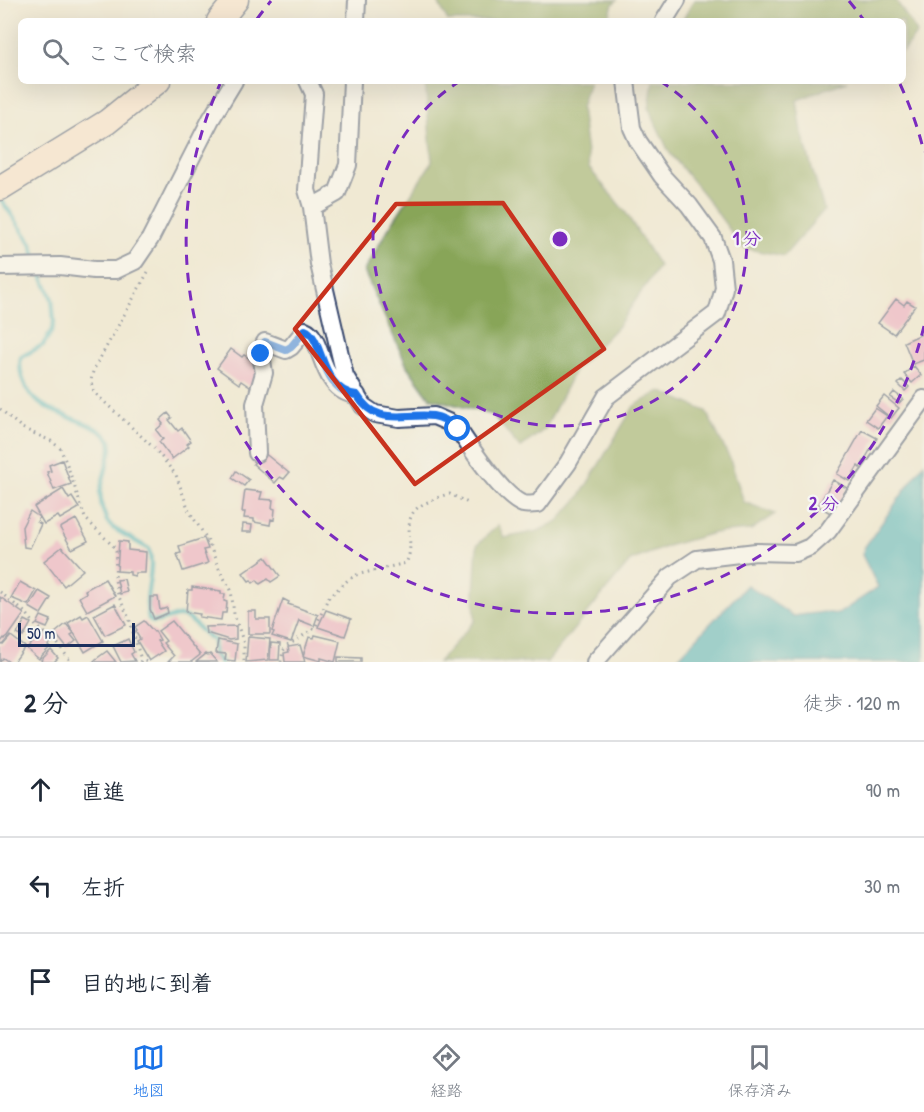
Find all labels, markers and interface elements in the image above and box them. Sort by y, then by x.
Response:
search box [18,18,906,84]
icon: search [39,35,72,68]
text: ここで検索 [87,38,197,68]
text: 1 分 [733,226,761,251]
centre of rings [550,229,570,249]
route end [247,340,273,366]
route start [444,415,470,441]
text: 2 分 [809,491,839,516]
scale bar [18,620,135,648]
text: 50 m [27,622,56,644]
text: 2 分 [24,685,68,720]
text: 徒歩 · 120 m [803,689,900,716]
icon: ahead [24,773,57,806]
text: 直進 [81,776,125,806]
text: 90 m [866,776,900,803]
icon: left [24,869,57,902]
text: 左折 [81,872,125,902]
text: 30 m [864,872,900,899]
icon: arrive [24,965,57,998]
text: 目的地に到着 [81,968,213,998]
tab: 地図 [132,1041,165,1101]
tab: 経路 [430,1041,463,1101]
tab: 保存済み [728,1041,792,1101]

